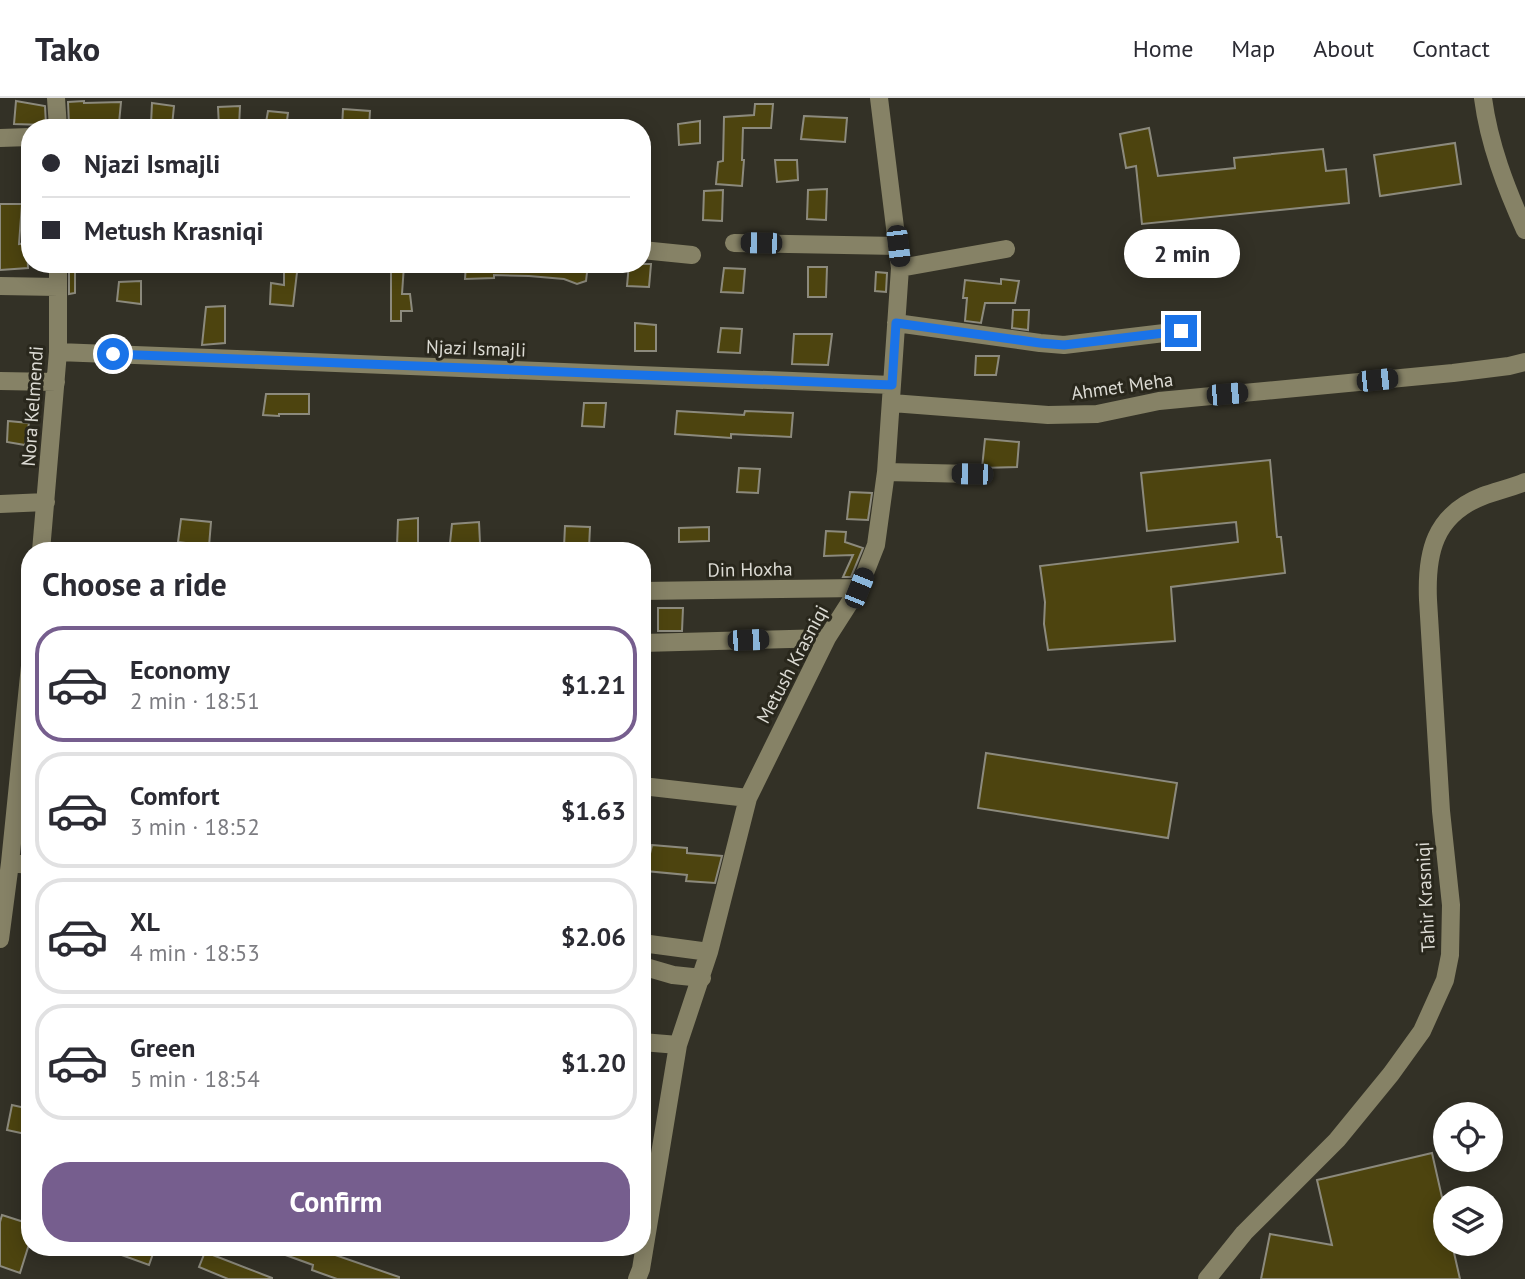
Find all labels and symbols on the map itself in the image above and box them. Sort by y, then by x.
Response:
car [886,224,911,268]
callout: 2 min [1123,230,1239,278]
car [740,232,783,254]
route end [1165,315,1197,347]
street label: Njazi Ismajli [426,334,526,362]
route start [97,338,129,370]
street label: Nora Kelmendi [16,345,48,467]
street label: Ahmet Meha [1070,367,1174,405]
car [1356,367,1399,393]
car [1206,382,1249,406]
car [951,463,994,485]
street label: Din Hoxha [707,556,793,582]
car [842,565,877,611]
street label: Metush Krasniqi [751,601,833,727]
car [727,629,770,651]
street label: Tahir Krasniqi [1410,841,1440,953]

